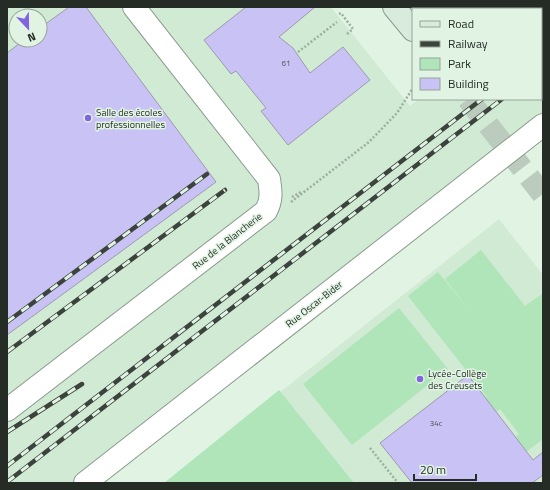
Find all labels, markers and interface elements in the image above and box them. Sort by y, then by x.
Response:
north arrow [8,8,48,48]
legend [412,8,542,100]
text: Road [448,14,474,33]
text: N [25,28,38,46]
text: Railway [448,34,488,53]
text: Park [448,54,471,73]
house number: 61 [282,57,290,69]
text: Building [448,74,489,93]
place label: Salle des écoles professionnelles [96,105,165,132]
marker: Salle des écoles professionnelles [83,113,93,123]
street label: Rue de la Blancherie [189,209,265,273]
street label: Rue Oscar-Bider [282,277,346,331]
place label: Lycée-Collège des Creusets [428,366,486,393]
marker: Lycée-Collège des Creusets [415,374,425,384]
house number: 34c [430,417,443,429]
scale bar [414,456,476,482]
text: 20 m [420,460,446,479]

